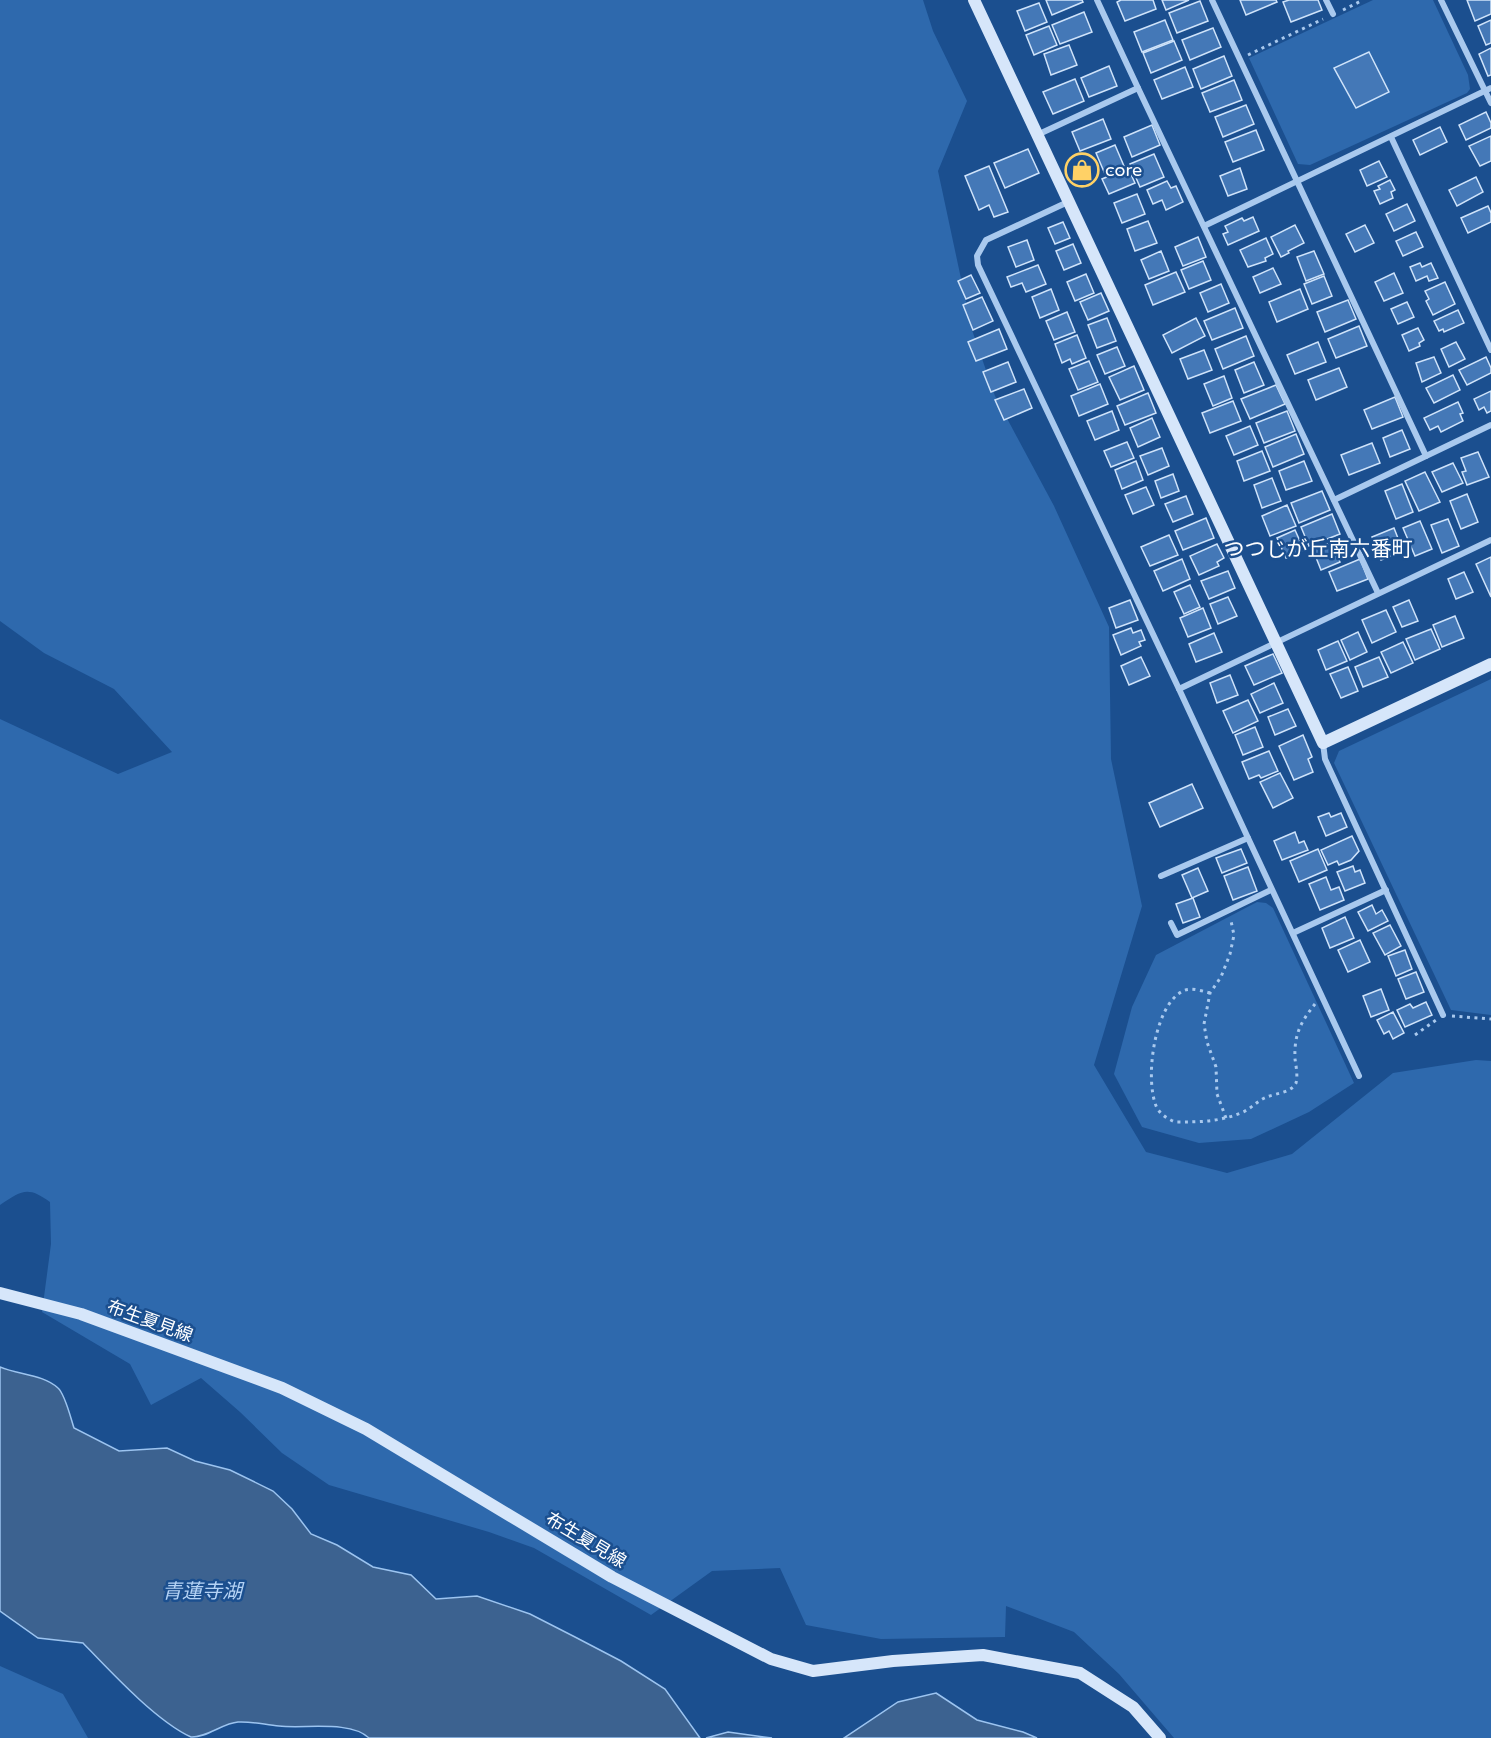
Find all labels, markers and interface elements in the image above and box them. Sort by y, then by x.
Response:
shop icon: core [1064,152,1100,188]
place label: core [1105,159,1142,181]
district label: つつじが丘南六番町 [1224,537,1413,562]
street label: 布生夏見線 [104,1295,196,1347]
street label: 布生夏見線 [542,1507,630,1573]
water label: 青蓮寺湖 [162,1580,245,1604]

